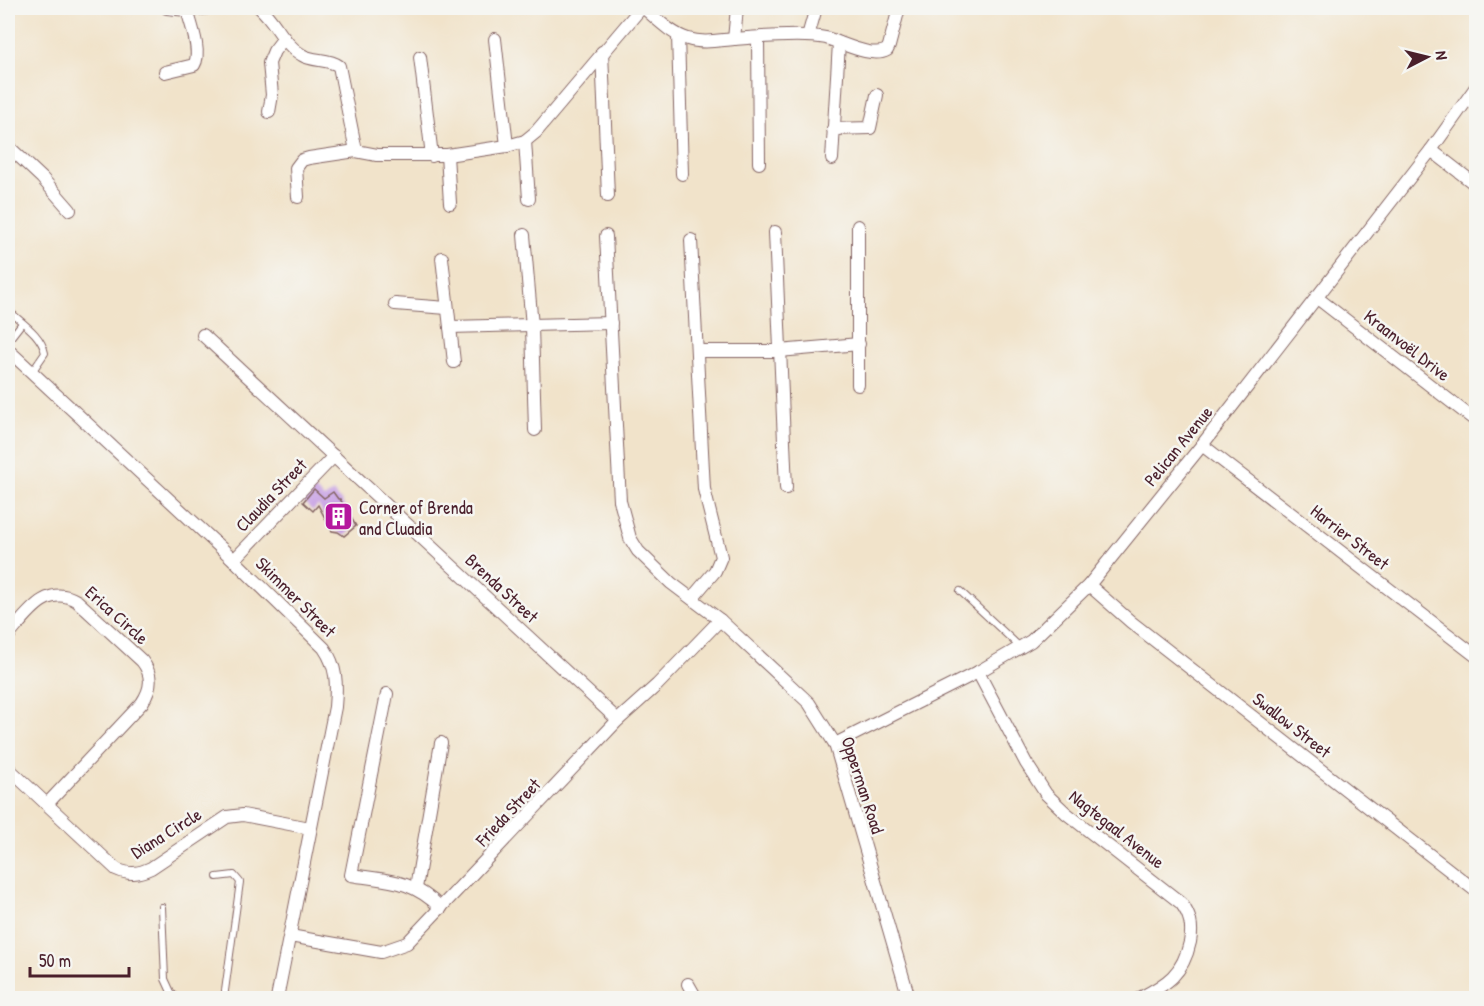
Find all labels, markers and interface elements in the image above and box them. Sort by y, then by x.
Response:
north arrow [1397,27,1457,87]
text: N [1430,50,1453,61]
street label: Kraanvoël Drive [1359,303,1455,387]
street label: Pelican Avenue [1138,401,1218,491]
street label: Claudia Street [230,452,313,537]
place label: Corner of Brenda and Cluadia [359,495,473,541]
street label: Harrier Street [1305,498,1395,576]
building icon: Corner of Brenda and Cluadia [322,501,354,533]
street label: Brenda Street [460,548,545,629]
street label: Skimmer Street [250,551,342,643]
street label: Erica Circle [80,580,154,650]
street label: Swallow Street [1248,687,1337,764]
street label: Opperman Road [836,733,890,837]
street label: Frieda Street [469,772,547,852]
street label: Nagtegaal Avenue [1064,784,1170,874]
street label: Diana Circle [126,802,206,864]
scale bar [30,940,129,978]
text: 50 m [39,948,71,973]

